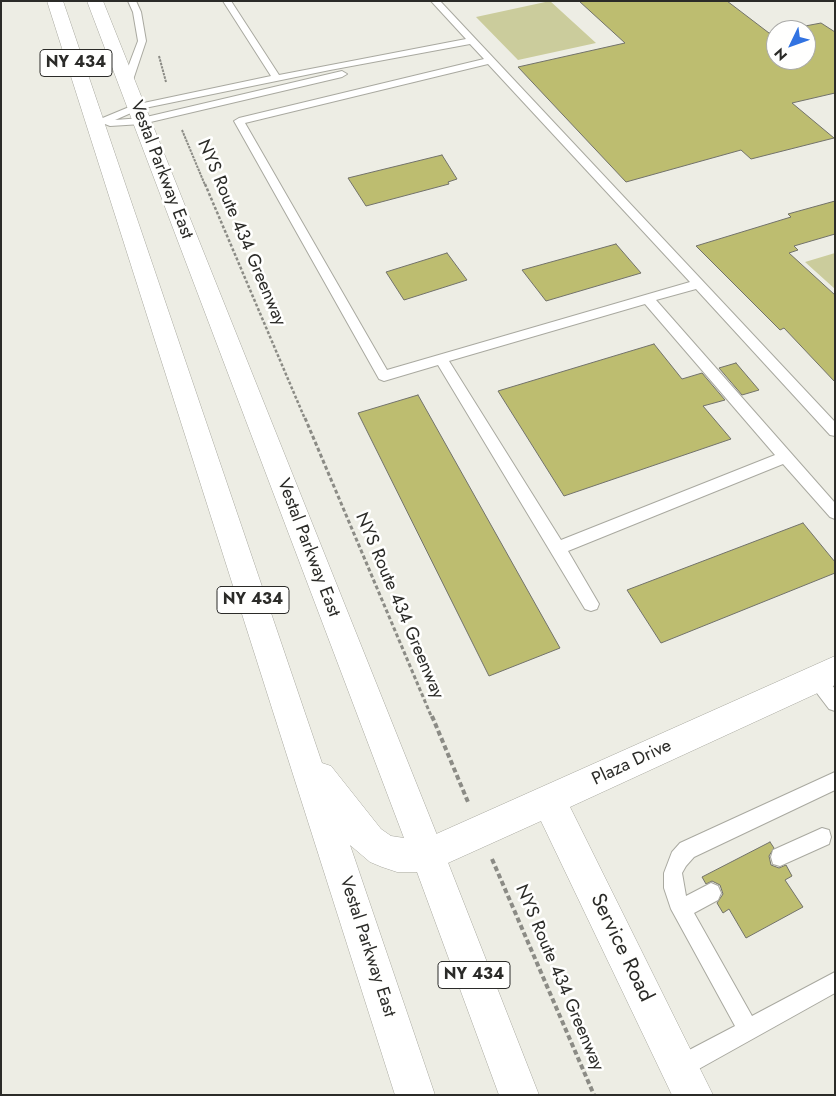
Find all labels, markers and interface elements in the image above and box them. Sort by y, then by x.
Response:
north arrow [766,20,816,70]
text: N [769,44,792,65]
road number: NY 434 [40,49,112,76]
street label: Vestal Parkway East [125,98,197,242]
street label: NYS Route 434 Greenway [192,137,290,329]
street label: Vestal Parkway East [272,476,344,620]
street label: NYS Route 434 Greenway [350,510,448,702]
road number: NY 434 [217,586,289,614]
street label: Plaza Drive [589,735,675,791]
street label: Vestal Parkway East [334,874,400,1020]
street label: NYS Route 434 Greenway [510,882,608,1074]
street label: Service Road [584,890,658,1006]
road number: NY 434 [438,962,510,988]

